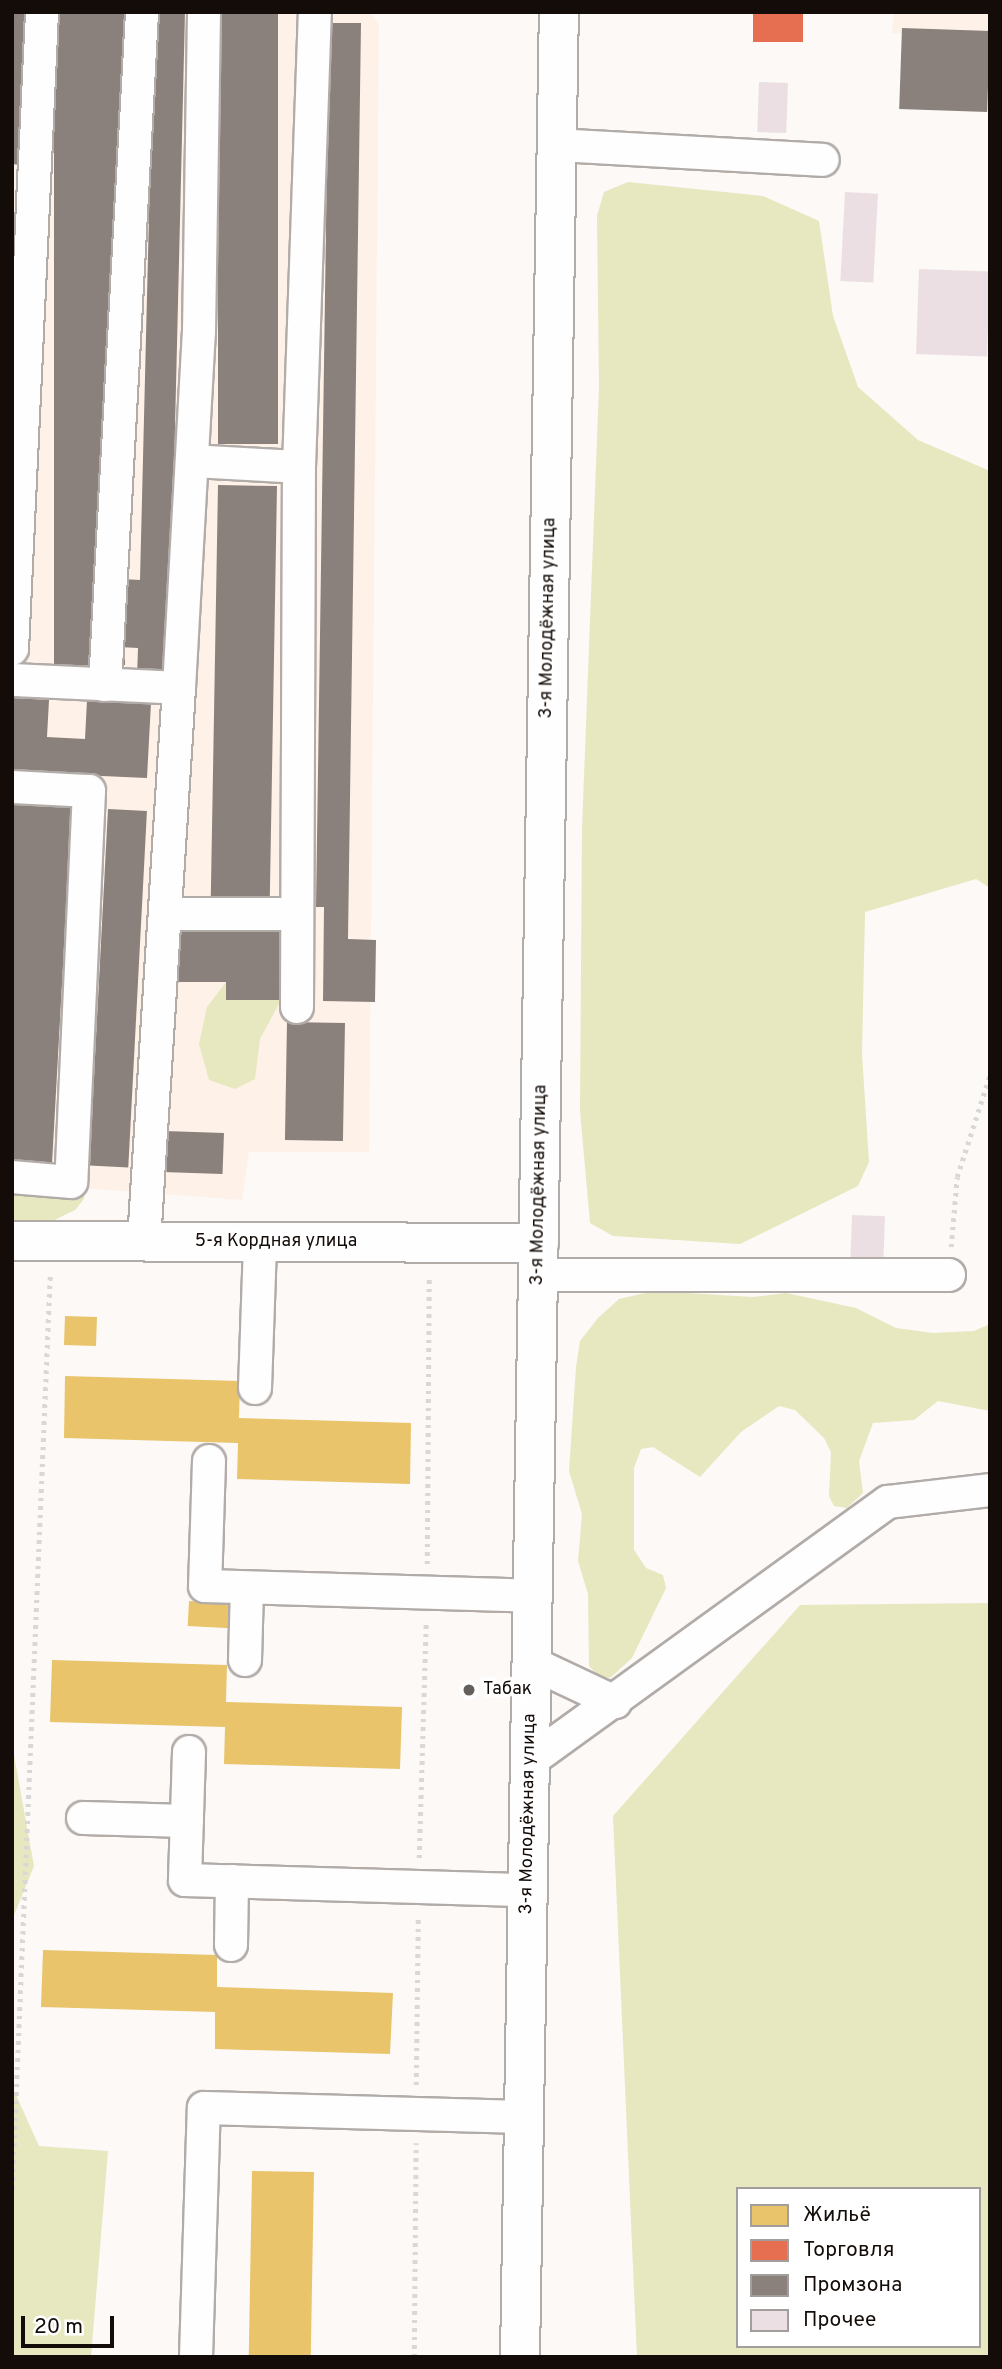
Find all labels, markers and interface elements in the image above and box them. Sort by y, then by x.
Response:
street label: 3-я Молодёжная улица [536,517,562,719]
street label: 3-я Молодёжная улица [527,1084,553,1286]
street label: 5-я Кордная улица [195,1231,357,1253]
place label: Табак [483,1679,532,1701]
marker: Табак [461,1682,477,1698]
street label: 3-я Молодёжная улица [516,1713,542,1915]
legend [736,2187,981,2348]
text: Жильё [803,2202,871,2229]
text: Торговля [803,2237,894,2264]
text: Промзона [803,2272,902,2299]
scale bar [24,2302,117,2346]
text: Прочее [803,2307,876,2334]
text: 20 m [34,2314,83,2341]

